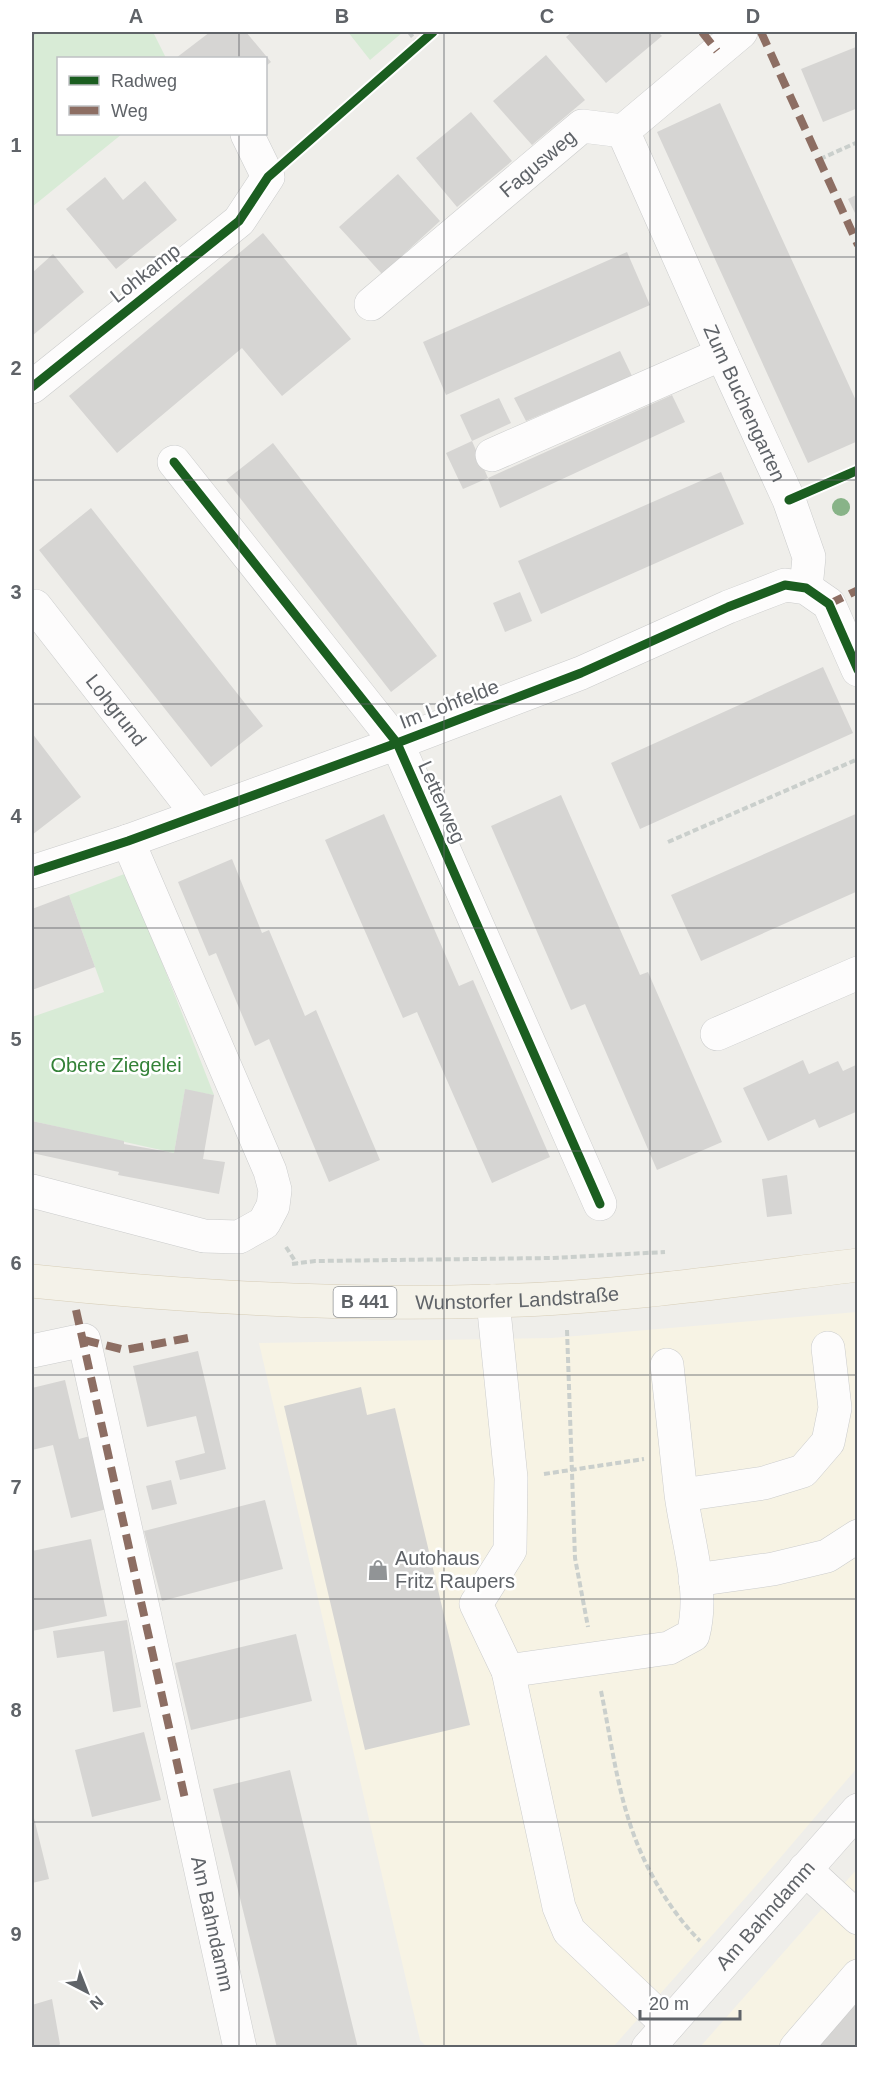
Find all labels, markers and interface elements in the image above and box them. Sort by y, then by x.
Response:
text: A [129,5,143,27]
text: B [335,5,349,27]
text: C [540,5,554,27]
text: D [746,5,760,27]
legend [57,57,267,135]
text: Radweg [111,71,177,91]
text: Weg [111,101,148,121]
street label: Fagusweg [495,125,580,202]
text: 1 [10,134,22,156]
street label: Lohkamp [106,239,184,307]
street label: Zum Buchengarten [699,321,790,485]
text: 2 [10,357,22,379]
text: 3 [10,581,22,603]
street label: Lohgrund [82,670,151,750]
street label: Im Lohfelde [396,675,502,733]
street label: Letterweg [414,757,470,847]
text: 4 [10,805,22,827]
text: 5 [10,1028,22,1050]
park label: Obere Ziegelei [50,1054,182,1076]
text: 6 [10,1252,22,1274]
street label: Wunstorfer Landstraße [415,1282,620,1313]
road number: B 441 [334,1287,397,1317]
text: 7 [10,1476,22,1498]
place label: Autohaus Fritz Raupers [395,1547,515,1592]
shop icon: Autohaus Fritz Raupers [366,1558,390,1582]
text: 8 [10,1699,22,1721]
street label: Am Bahndamm [187,1854,238,1994]
street label: Am Bahndamm [711,1856,819,1974]
text: 9 [10,1923,22,1945]
north arrow [57,1962,117,2022]
scale bar [640,1983,740,2021]
text: N [87,1993,107,2013]
text: 20 m [649,1994,689,2014]

